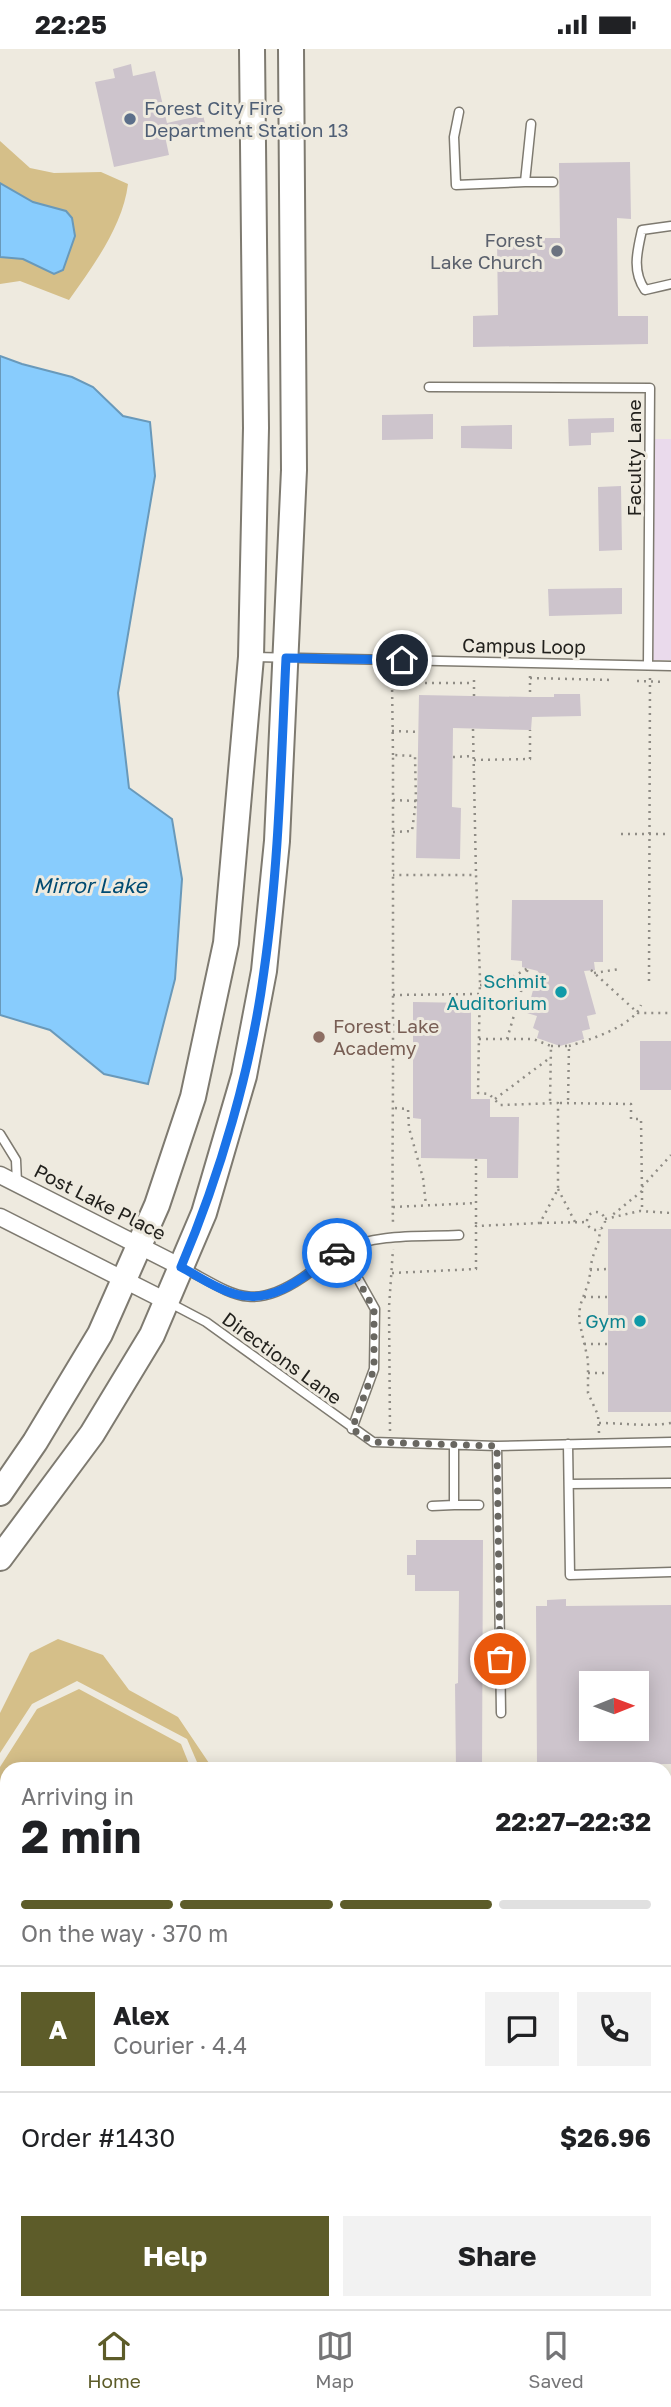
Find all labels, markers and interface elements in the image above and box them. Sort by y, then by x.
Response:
text: 22:25 [35,9,107,40]
place label: Forest City Fire Department Station 13 [144,96,349,141]
marker: Forest City Fire Department Station 13 [122,111,138,127]
place label: Forest Lake Church [430,228,543,273]
marker: Forest Lake Church [549,243,565,259]
street label: Faculty Lane [622,399,645,517]
pin [372,630,432,690]
street label: Campus Loop [462,633,586,658]
icon: home [383,641,421,679]
water label: Mirror Lake [33,872,149,898]
place label: Schmit Auditorium [447,969,547,1014]
marker: Schmit Auditorium [553,984,569,1000]
place label: Forest Lake Academy [333,1014,439,1059]
marker: Forest Lake Academy [311,1029,327,1045]
street label: Post Lake Place [31,1158,170,1245]
courier [302,1218,372,1288]
icon: car [318,1234,356,1272]
street label: Directions Lane [218,1307,347,1409]
place label: Gym [585,1309,626,1332]
marker: Gym [632,1313,648,1329]
pin [470,1629,530,1689]
icon: bag [481,1640,519,1678]
north arrow [579,1671,649,1741]
map controls [579,1671,649,1741]
text: Arriving in [21,1782,134,1810]
text: 22:27–22:32 [495,1806,651,1837]
text: 2 min [21,1808,141,1863]
text: On the way · 370 m [21,1919,228,1947]
button: chat [485,1992,559,2066]
button: phone [577,1992,651,2066]
text: Alex [113,2000,170,2031]
text: A [49,2014,67,2045]
text: Courier · 4.4 [113,2031,247,2059]
text: Order #1430 [21,2122,175,2153]
text: $26.96 [560,2122,651,2153]
button: Help [21,2216,329,2296]
button: Share [343,2216,651,2296]
tab: Home [87,2327,141,2392]
tab: Map [315,2327,354,2392]
tab: Saved [528,2327,584,2392]

